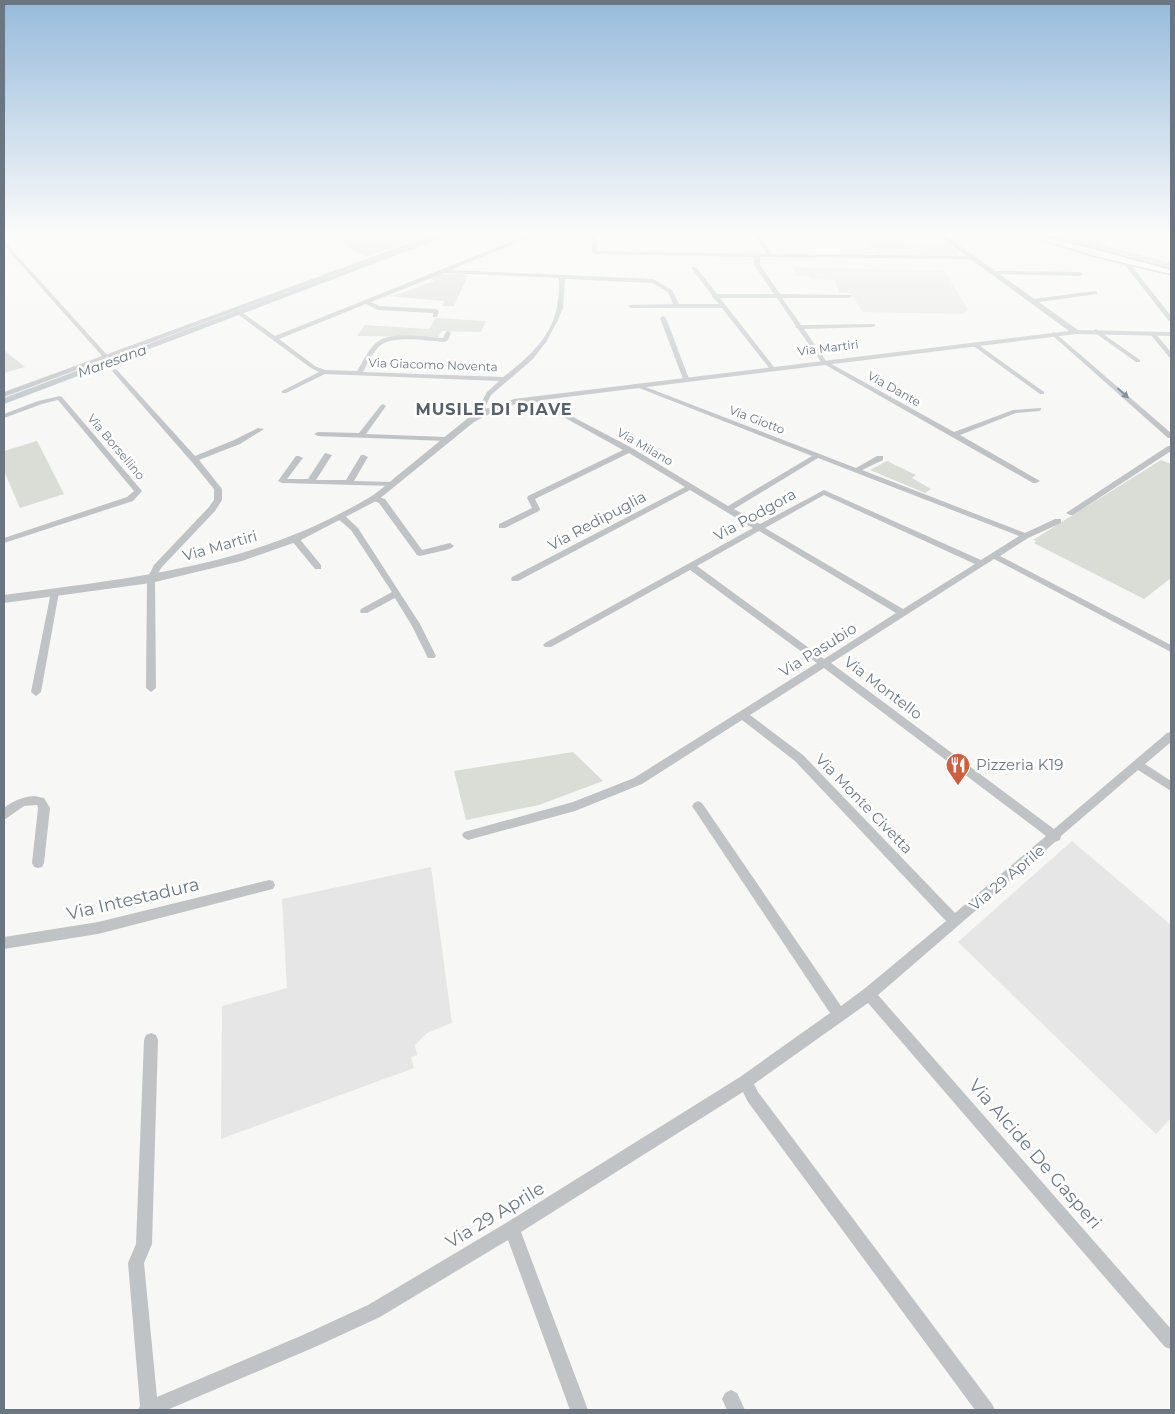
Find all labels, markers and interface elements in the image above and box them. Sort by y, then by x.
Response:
street label: Via Martiri [797,336,859,359]
water label: Maresana [75,340,149,382]
street label: Via Giacomo Noventa [368,355,498,374]
street label: Via Dante [865,368,924,409]
one-way arrow [1117,387,1129,399]
district label: MUSILE DI PIAVE [415,400,573,419]
street label: Via Giotto [727,402,787,437]
street label: Via Borsellino [84,411,148,483]
street label: Via Milano [615,425,676,469]
street label: Via Podgora [710,484,799,545]
street label: Via Redipuglia [544,487,649,554]
street label: Via Martiri [180,526,259,565]
street label: Via Pasubio [776,618,860,681]
street label: Via Montello [840,652,926,723]
street label: Via Monte Civetta [812,750,917,858]
restaurant icon: Pizzeria K19 [945,752,971,786]
place label: Pizzeria K19 [976,755,1063,774]
street label: Via 29 Aprile [965,841,1048,915]
street label: Via Intestadura [64,873,202,925]
street label: Via Alcide De Gasperi [964,1074,1106,1234]
street label: Via 29 Aprile [442,1177,548,1253]

